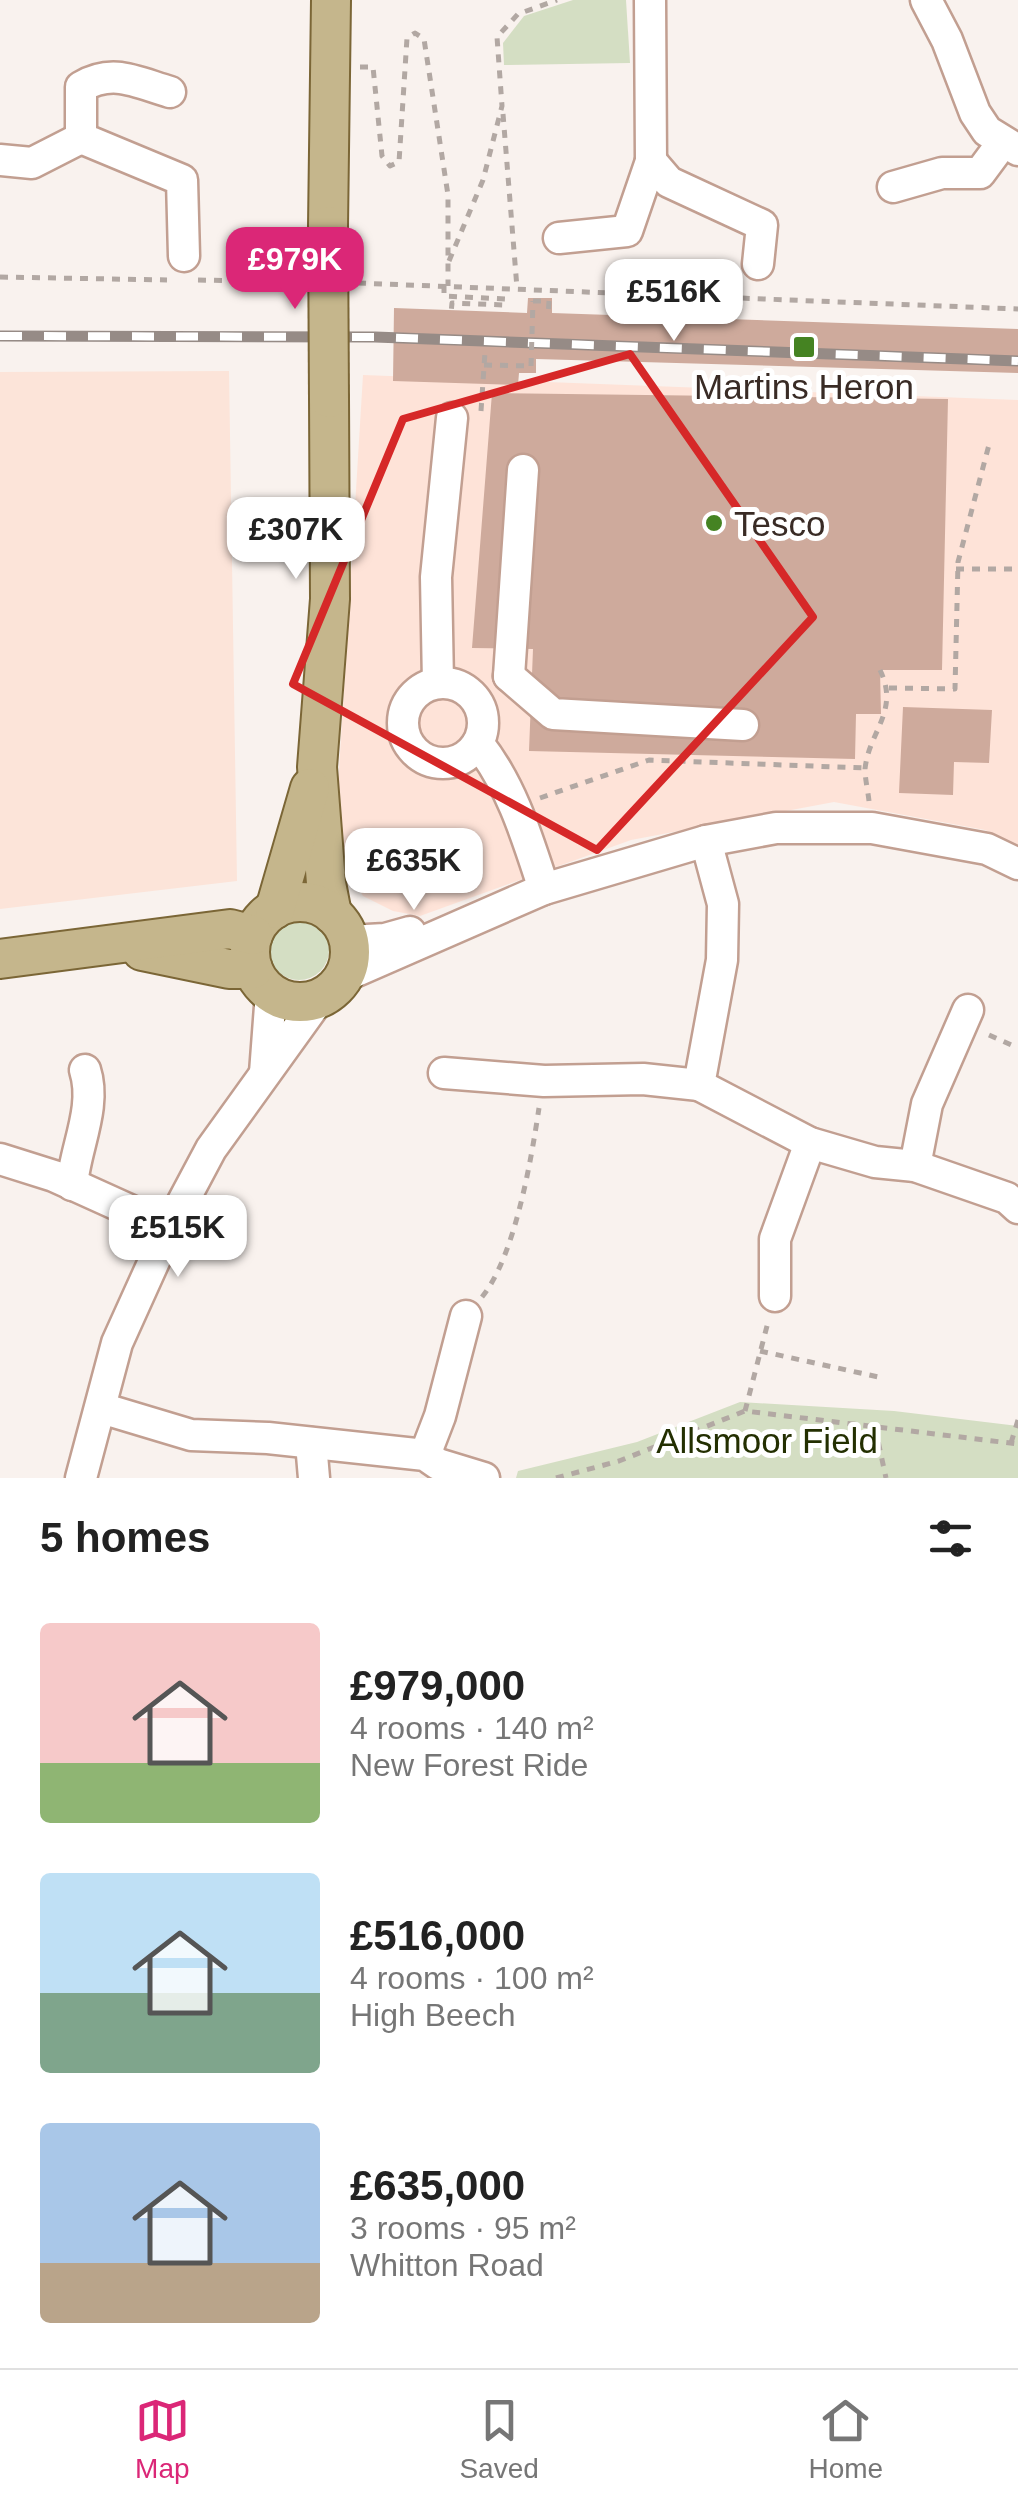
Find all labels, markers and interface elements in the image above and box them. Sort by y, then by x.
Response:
pin: £979K [225,227,365,312]
text: £979K [248,241,342,277]
pin: £516K [604,259,744,344]
text: £516K [627,273,721,309]
marker: Martins Heron [791,334,817,360]
place label: Martins Heron [694,367,914,406]
pin: £307K [226,497,366,582]
place label: Tesco [734,504,825,543]
text: £307K [249,511,343,547]
marker: Tesco [703,512,725,534]
pin: £635K [344,828,484,913]
text: £635K [367,842,461,878]
pin: £515K [108,1195,248,1280]
text: £515K [131,1209,225,1245]
park label: Allsmoor Field [656,1421,878,1460]
icon: filters [923,1511,978,1566]
text: 5 homes [40,1514,210,1561]
text: £979,000 [350,1662,525,1709]
icon: home [120,1663,240,1783]
text: 4 rooms · 140 m² [350,1710,594,1746]
text: New Forest Ride [350,1747,588,1783]
text: £516,000 [350,1912,525,1959]
icon: home [120,1913,240,2033]
text: 4 rooms · 100 m² [350,1960,594,1996]
text: High Beech [350,1997,515,2033]
text: £635,000 [350,2162,525,2209]
icon: home [120,2163,240,2283]
text: 3 rooms · 95 m² [350,2210,576,2246]
text: Whitton Road [350,2247,544,2283]
tab: Map [135,2393,190,2485]
tab: Saved [459,2393,539,2485]
tab: Home [808,2393,883,2485]

